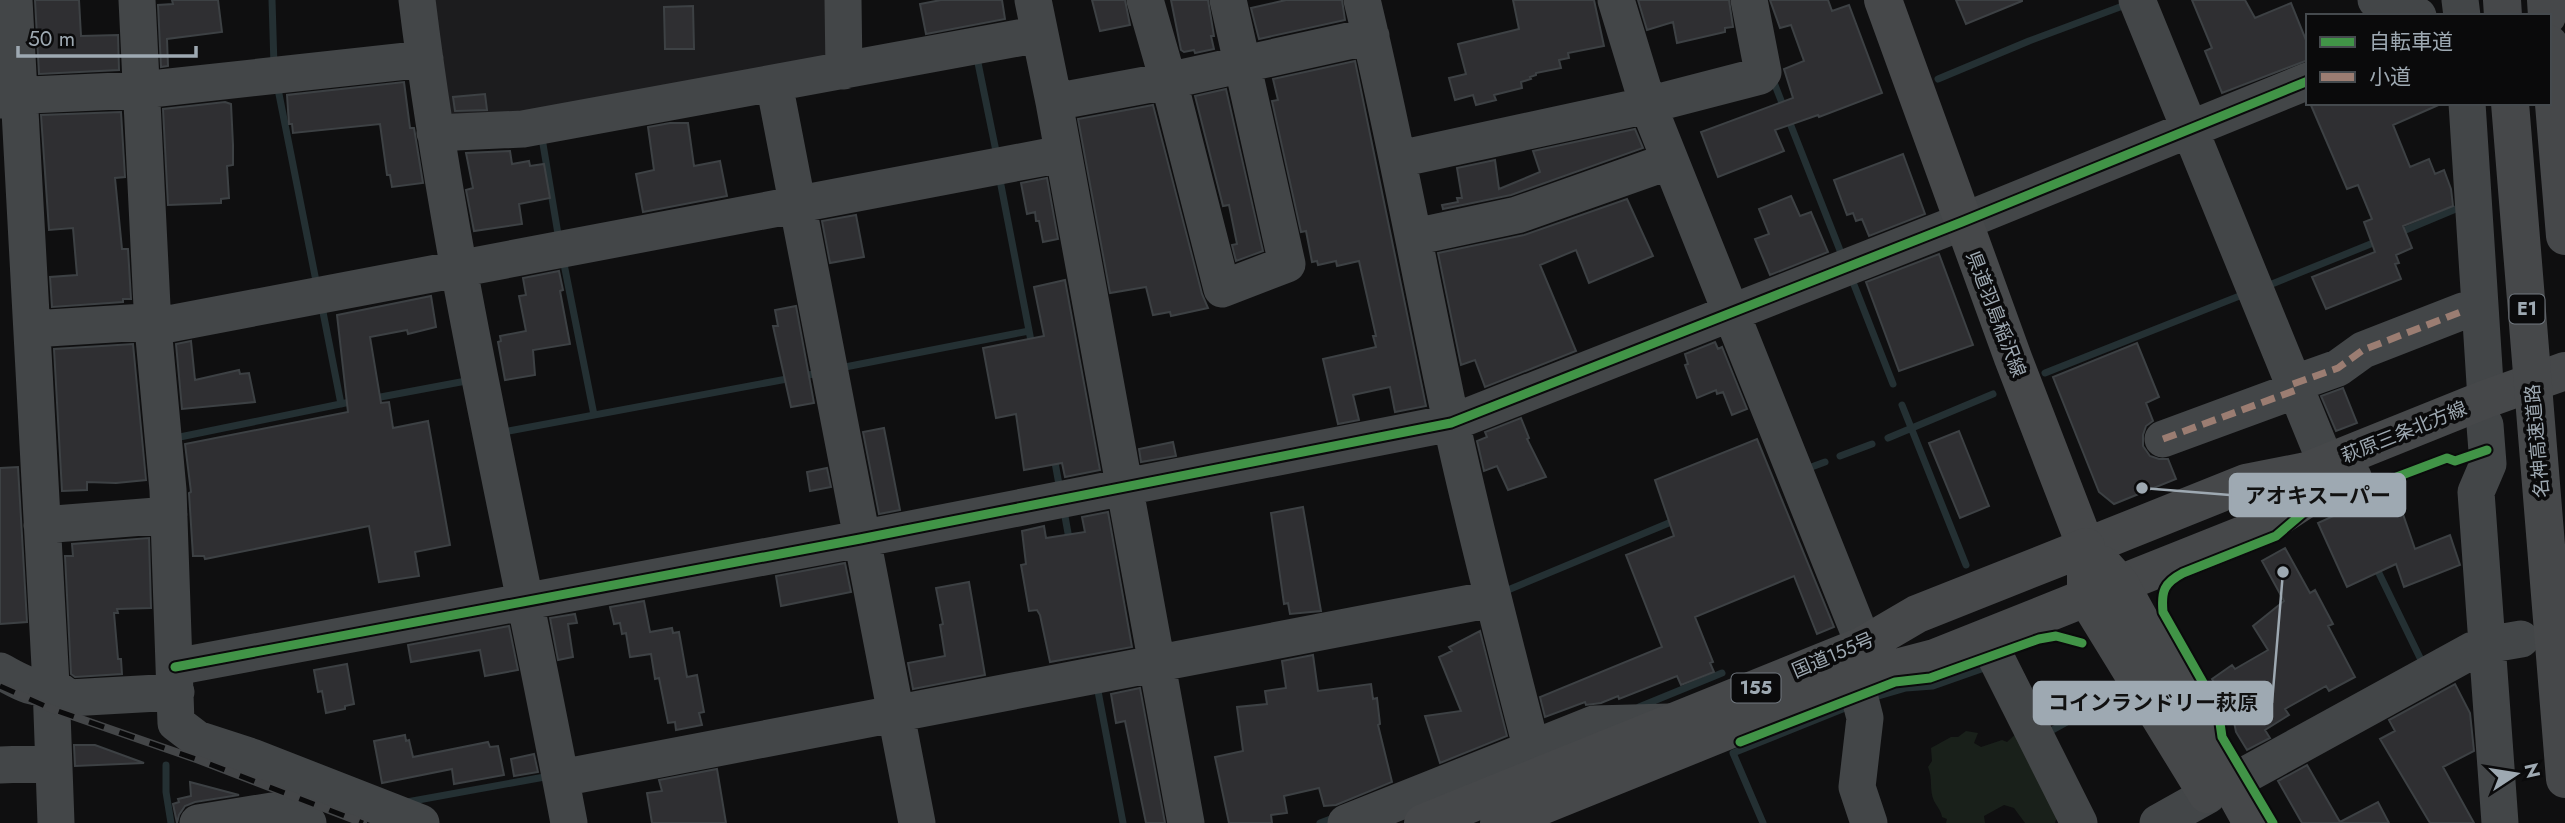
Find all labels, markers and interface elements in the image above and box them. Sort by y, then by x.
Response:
scale bar [18,14,196,58]
legend [2306,14,2551,105]
text: 50 m [28,24,75,54]
text: 自転車道 [2369,27,2453,57]
text: 小道 [2369,62,2411,92]
street label: 県道羽島稲沢線 [1960,247,2032,381]
road number: E1 [2510,295,2544,324]
street label: 名神高速道路 [2519,383,2555,499]
street label: 萩原三条北方線 [2337,395,2471,469]
callout: アオキスーパー [2230,474,2405,516]
text: アオキスーパー [2245,481,2391,511]
street label: 国道155号 [1788,626,1878,684]
road number: 155 [1732,674,1780,702]
callout: コインランドリー萩原 [2034,682,2272,724]
text: コインランドリー萩原 [2048,688,2258,718]
north arrow [2481,739,2551,809]
text: N [2517,760,2547,781]

